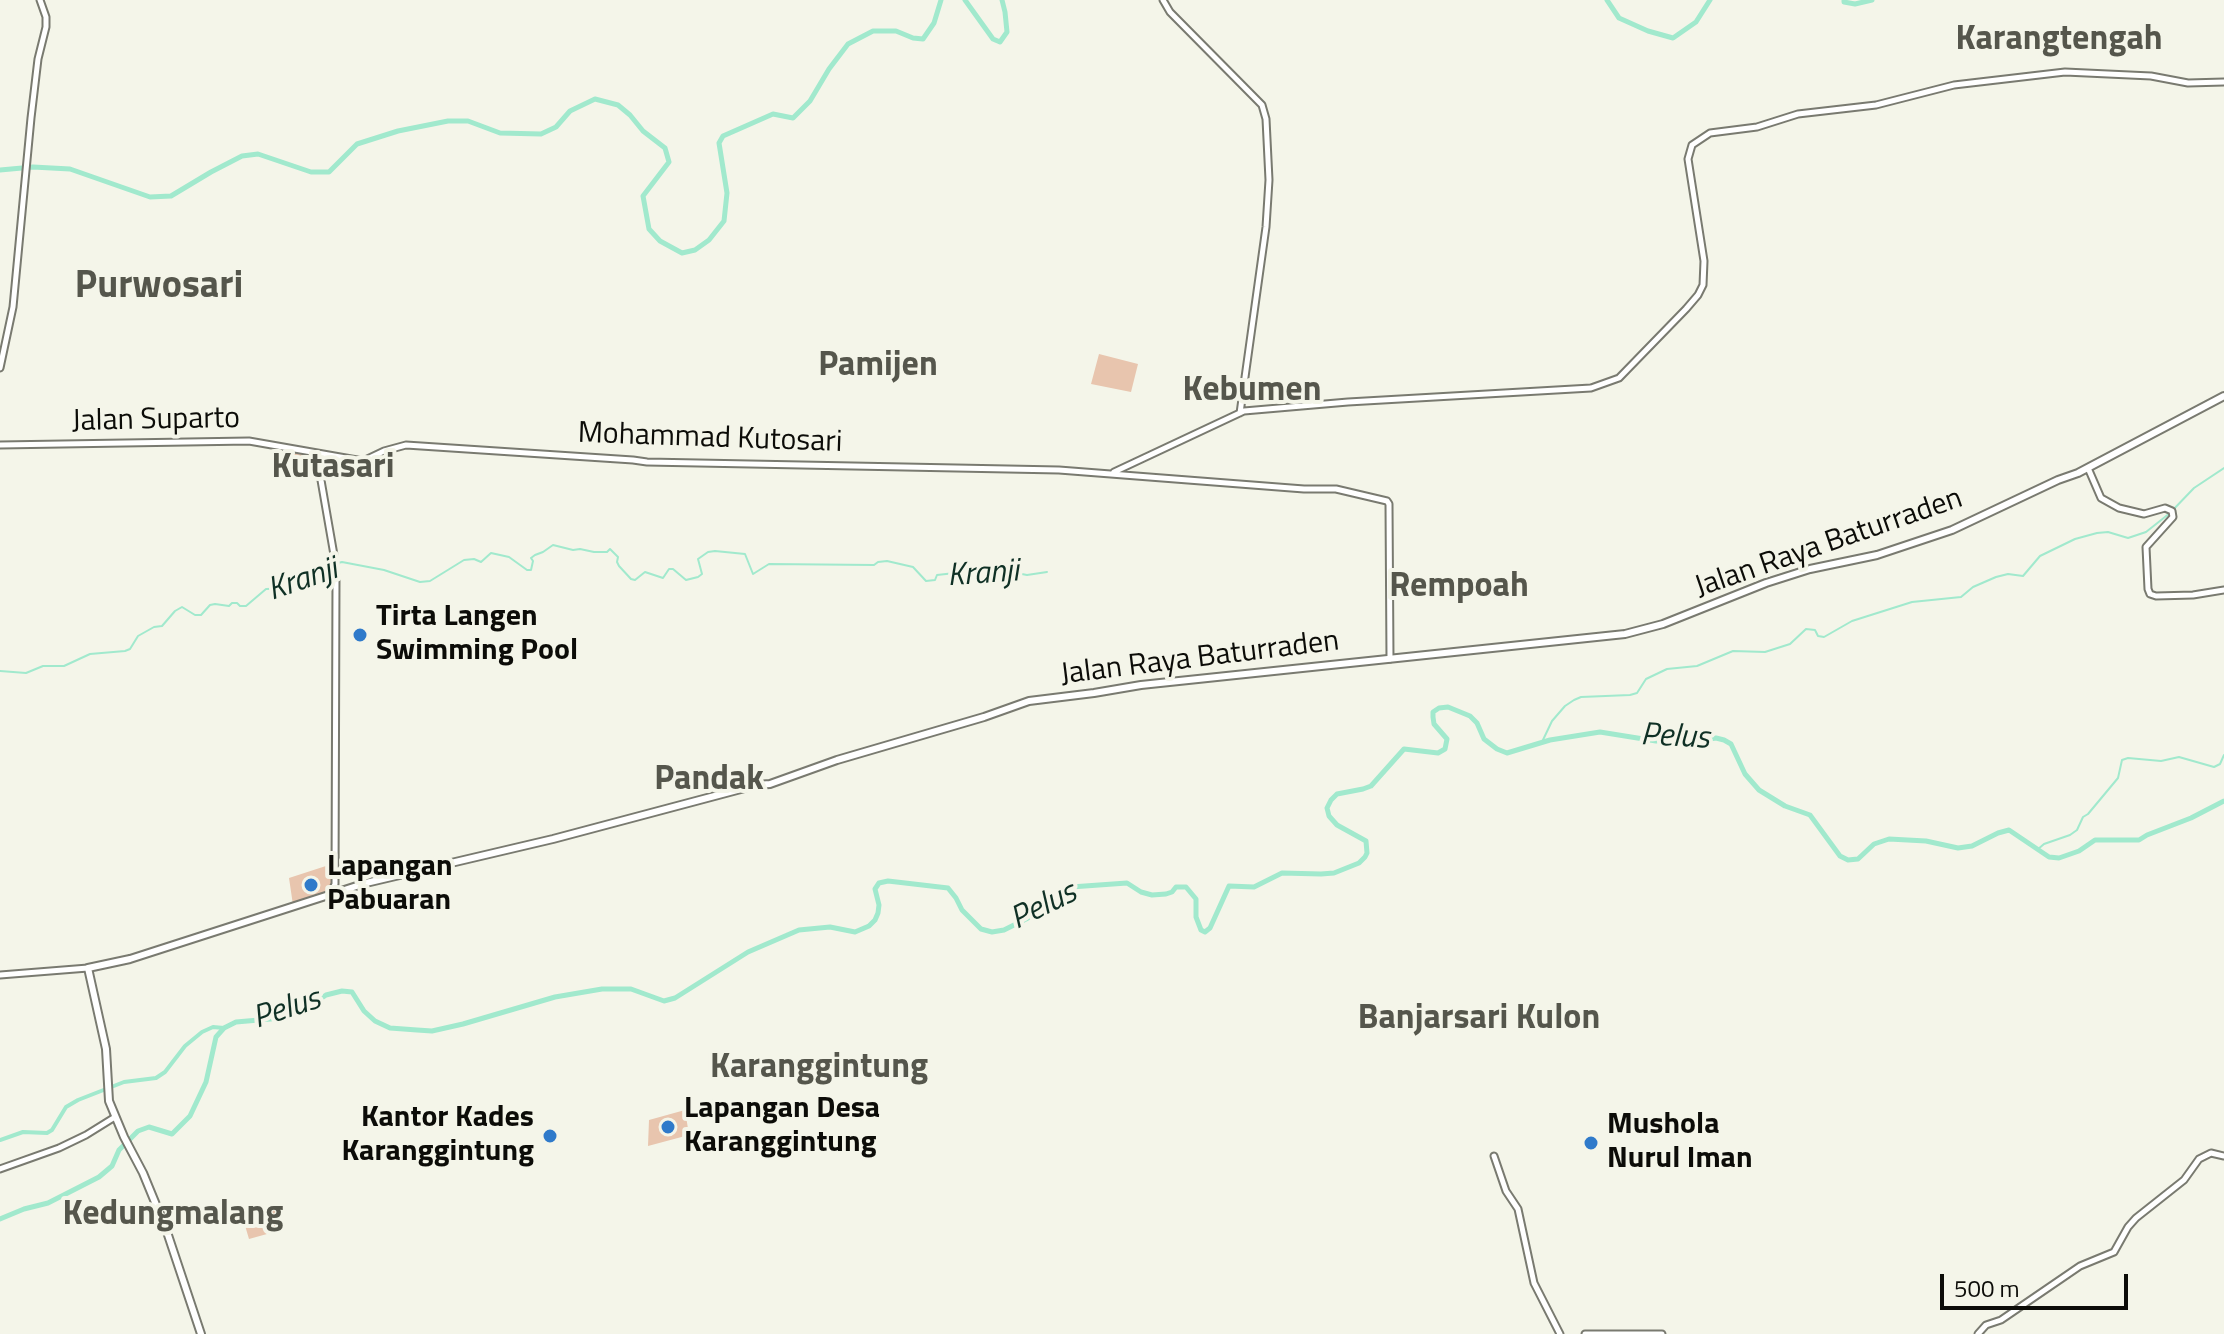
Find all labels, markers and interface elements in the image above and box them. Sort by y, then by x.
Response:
district label: Karangtengah [1955,21,2163,61]
district label: Purwosari [75,265,243,311]
district label: Pamijen [818,347,938,387]
district label: Kebumen [1183,372,1321,412]
street label: Jalan Suparto [72,402,240,440]
street label: Mohammad Kutosari [577,416,843,462]
district label: Kutasari [272,449,394,489]
street label: Jalan Raya Baturraden [1691,481,1967,607]
water label: Kranji [263,551,343,611]
water label: Kranji [946,553,1020,597]
district label: Rempoah [1389,568,1529,608]
place label: Tirta Langen Swimming Pool [376,600,578,670]
street label: Jalan Raya Baturraden [1059,624,1341,694]
marker: Tirta Langen Swimming Pool [351,626,369,644]
water label: Pelus [1640,717,1710,759]
district label: Pandak [654,761,764,801]
place label: Lapangan Pabuaran [327,850,453,920]
water label: Pelus [1005,875,1083,939]
marker: Lapangan Pabuaran [302,876,320,894]
water label: Pelus [248,981,326,1039]
district label: Banjarsari Kulon [1358,1000,1600,1040]
district label: Karanggintung [710,1049,928,1089]
place label: Lapangan Desa Karanggintung [684,1092,880,1162]
place label: Kantor Kades Karanggintung [341,1101,534,1172]
place label: Mushola Nurul Iman [1607,1108,1752,1178]
marker: Lapangan Desa Karanggintung [659,1118,677,1136]
marker: Kantor Kades Karanggintung [541,1127,559,1145]
marker: Mushola Nurul Iman [1582,1134,1600,1152]
district label: Kedungmalang [63,1196,283,1236]
scale bar [1944,1258,2132,1308]
text: 500 m [1954,1270,2020,1306]

